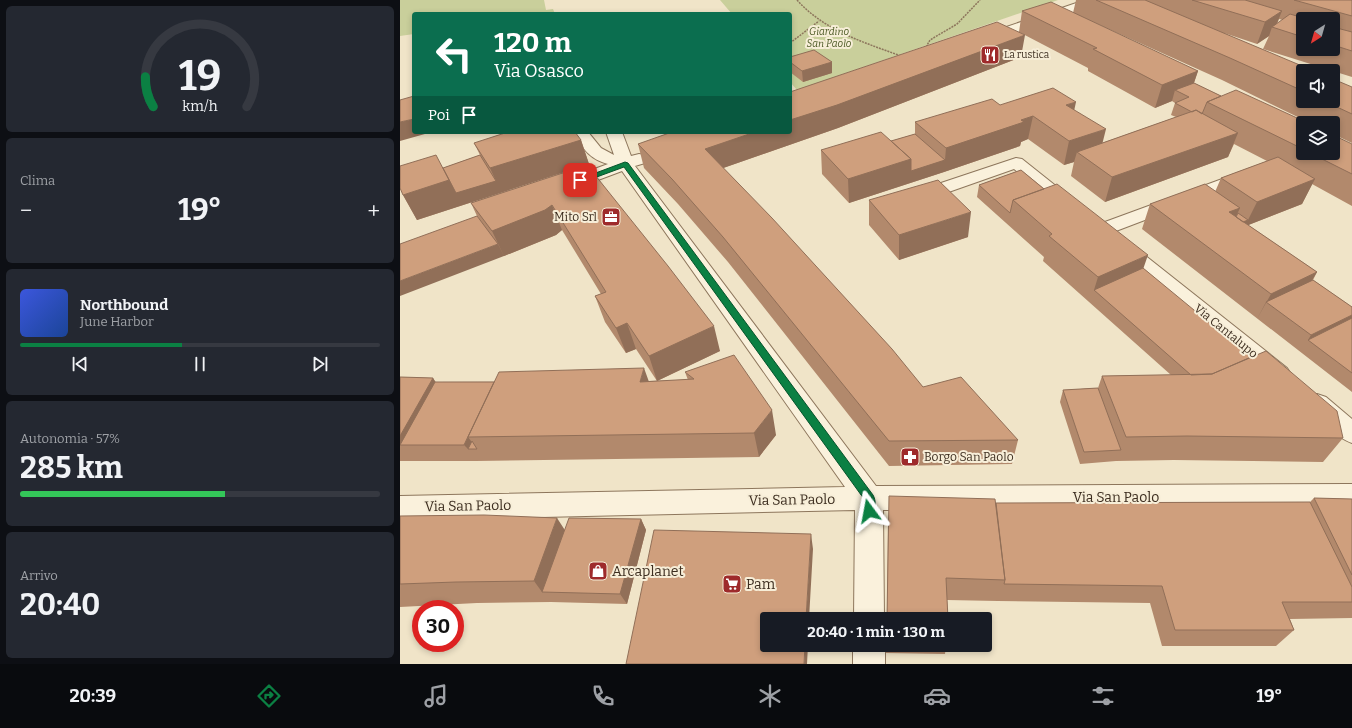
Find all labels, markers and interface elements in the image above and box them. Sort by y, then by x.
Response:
north arrow [1296,12,1340,56]
map controls [1296,12,1340,160]
text: 120 m [494,26,571,59]
park label: Giardino San Paolo [807,26,852,50]
icon: left [428,28,480,80]
restaurant icon: La rustica [979,44,1001,66]
place label: La rustica [1004,49,1050,61]
text: 19 [179,51,221,101]
text: Via Osasco [494,60,584,82]
button: sound [1296,64,1340,108]
text: km/h [182,97,218,114]
icon: arrive [458,104,480,126]
text: Poi [428,106,450,124]
button: layers [1296,116,1340,160]
pin [563,163,597,197]
icon: arrive [569,169,591,191]
text: Clima [20,173,55,188]
text: 19° [178,192,222,228]
text: − [20,197,32,224]
text: + [367,197,380,224]
office icon: Mito Srl [600,206,622,228]
place label: Mito Srl [554,210,598,224]
text: Northbound [80,296,168,314]
street label: Via Cantalupo [1191,301,1261,361]
text: June Harbor [80,314,154,329]
icon: previous [69,353,91,375]
icon: pause [189,353,211,375]
icon: next [309,353,331,375]
text: Autonomia · 57% [20,431,120,446]
pharmacy icon: Borgo San Paolo [899,446,921,468]
text: 285 km [20,450,123,486]
place label: Borgo San Paolo [924,450,1014,464]
street label: Via San Paolo [1073,489,1159,506]
position arrow [848,490,890,532]
street label: Via San Paolo [749,491,835,509]
street label: Via San Paolo [425,497,511,515]
shop icon: Arcaplanet [587,560,609,582]
place label: Arcaplanet [612,563,684,580]
text: Arrivo [20,568,58,583]
supermarket icon: Pam [721,573,743,595]
place label: Pam [746,576,776,593]
text: 20:40 [20,587,100,623]
speed limit sign: 30 [412,600,464,652]
text: 20:40 · 1 min · 130 m [807,623,945,641]
icon: directions [255,682,283,710]
icon: music [422,682,450,710]
icon: phone [589,682,617,710]
icon: climate [756,682,784,710]
icon: car [923,682,951,710]
icon: filters [1089,682,1117,710]
text: 20:39 [69,685,116,707]
text: 19° [1256,685,1283,707]

